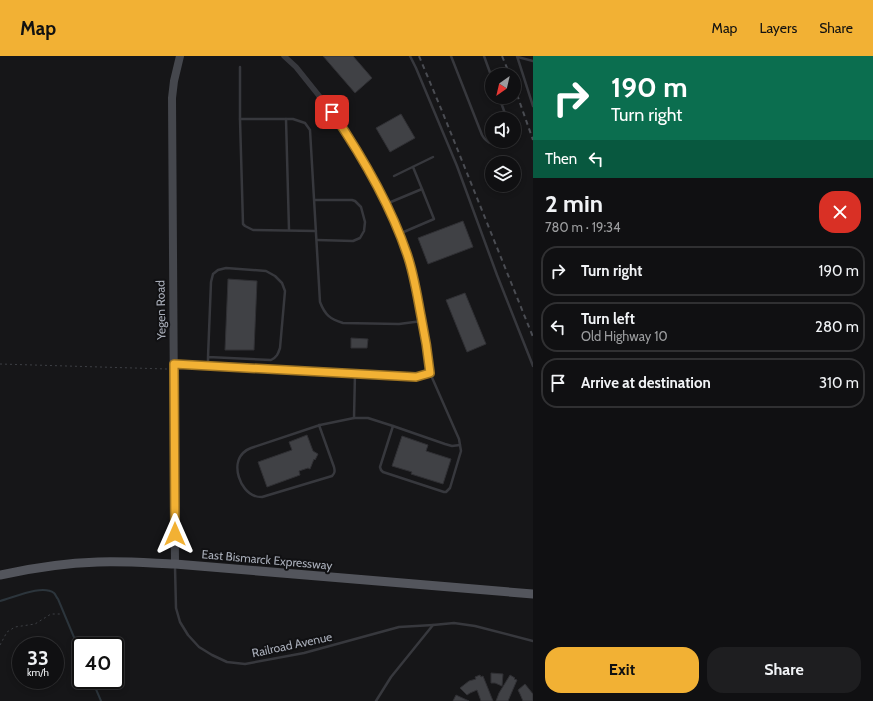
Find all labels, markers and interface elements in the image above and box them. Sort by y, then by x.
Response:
text: Map [20,17,56,40]
text: Map [712,19,737,37]
text: Layers [759,19,797,37]
text: Share [819,19,853,37]
north arrow [485,68,521,104]
map controls [485,68,521,192]
text: 190 m [611,70,687,104]
icon: right [545,72,597,124]
pin [315,95,349,129]
icon: arrive [321,101,343,123]
text: Turn right [611,104,682,126]
button: sound [485,112,521,148]
icon: left [585,148,607,170]
text: Then [545,150,577,168]
button: layers [485,156,521,192]
text: 2 min [545,189,603,218]
button: close [819,191,861,233]
text: 780 m · 19:34 [545,219,621,235]
icon: right [547,260,569,282]
text: Turn right [581,262,642,280]
text: 190 m [819,262,859,280]
street label: Yegen Road [152,280,169,341]
text: Turn left [581,310,635,328]
icon: left [547,316,569,338]
text: 280 m [815,318,859,336]
text: Old Highway 10 [581,328,667,344]
icon: arrive [547,372,569,394]
text: Arrive at destination [581,374,711,392]
text: 310 m [819,374,859,392]
position arrow [154,513,196,555]
street label: East Bismarck Expressway [201,546,333,573]
street label: Railroad Avenue [250,629,333,660]
speed limit sign: 40 [72,637,124,689]
text: 33 [27,646,49,670]
button: Exit [545,647,699,693]
button: Share [707,647,861,693]
text: km/h [27,666,49,679]

